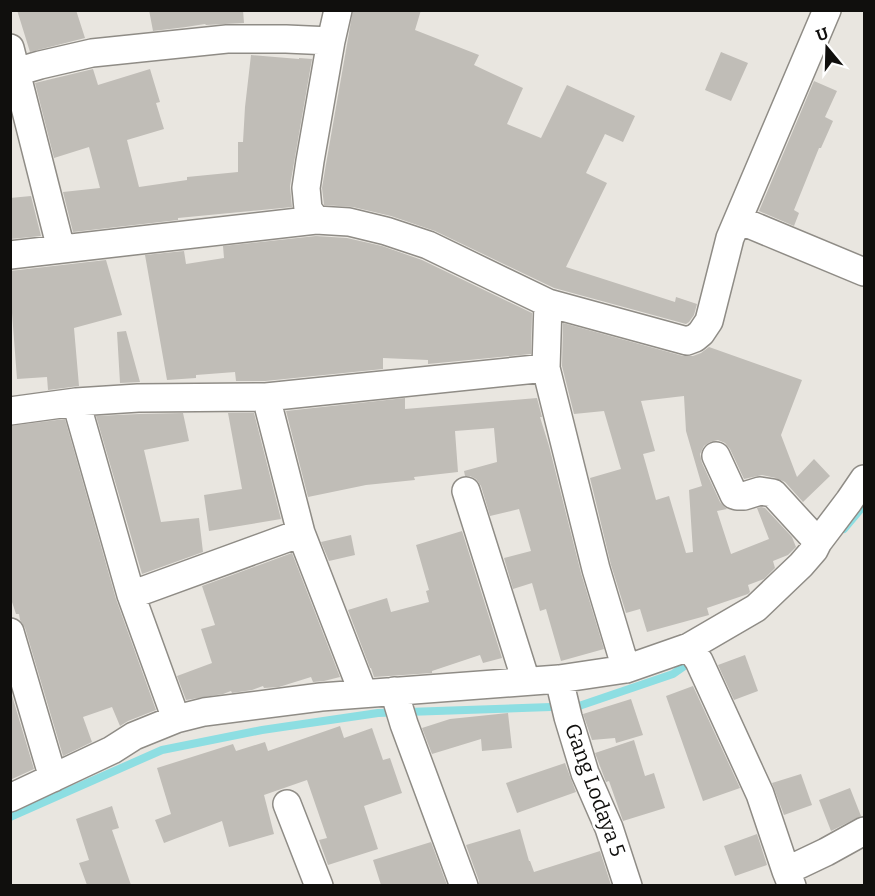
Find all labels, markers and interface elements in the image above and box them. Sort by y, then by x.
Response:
north arrow [797,18,857,78]
text: U [814,23,831,45]
street label: Gang Lodaya 5 [559,720,631,860]

